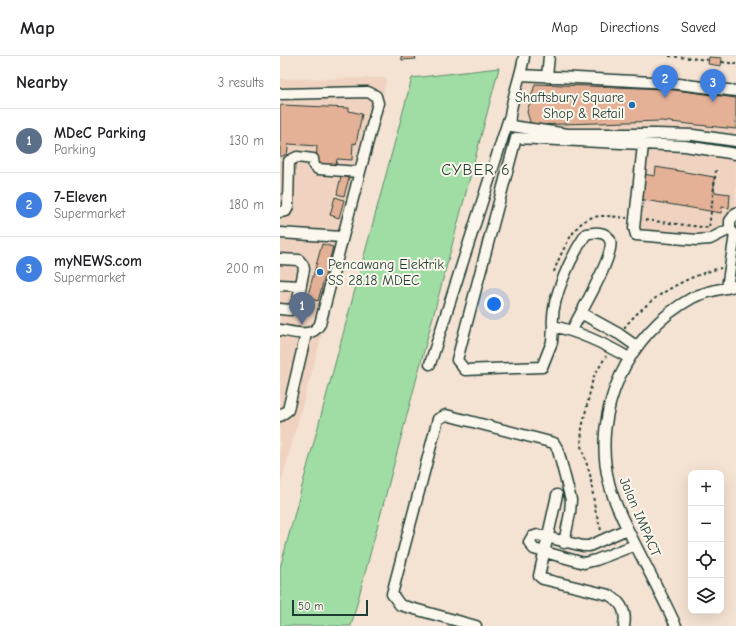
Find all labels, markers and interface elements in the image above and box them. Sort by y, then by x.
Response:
text: Map [20,17,55,39]
text: Map [551,19,578,36]
text: Directions [600,19,659,36]
text: Saved [681,19,716,36]
pin: 2 [652,65,678,98]
pin: 3 [700,69,726,102]
text: Nearby [16,73,67,92]
text: 3 results [218,75,264,90]
place label: Shaftsbury Square Shop & Retail [515,89,624,122]
marker: Shaftsbury Square Shop & Retail [627,100,637,110]
text: MDeC Parking [54,124,146,142]
text: 1 [26,133,32,148]
text: 130 m [229,133,264,148]
text: Parking [54,142,96,157]
district label: CYBER 6 [441,161,511,179]
text: 7-Eleven [54,188,107,206]
text: 2 [26,197,32,212]
text: 180 m [229,197,264,212]
text: Supermarket [54,206,125,221]
text: myNEWS.com [54,252,142,270]
place label: Pencawang Elektrik SS 28.18 MDEC [328,256,444,289]
text: 3 [26,261,32,276]
text: 200 m [226,261,264,276]
marker: Pencawang Elektrik SS 28.18 MDEC [315,267,325,277]
text: Supermarket [54,270,125,285]
pin: 1 [289,292,315,325]
your location [484,294,504,314]
map controls [688,470,724,614]
button: + [688,470,724,506]
street label: Jalan IMPACT [616,475,665,560]
button: − [688,506,724,542]
button: locate [688,542,724,578]
button: layers [688,578,724,614]
scale bar [292,598,368,617]
text: 50 m [298,600,323,613]

